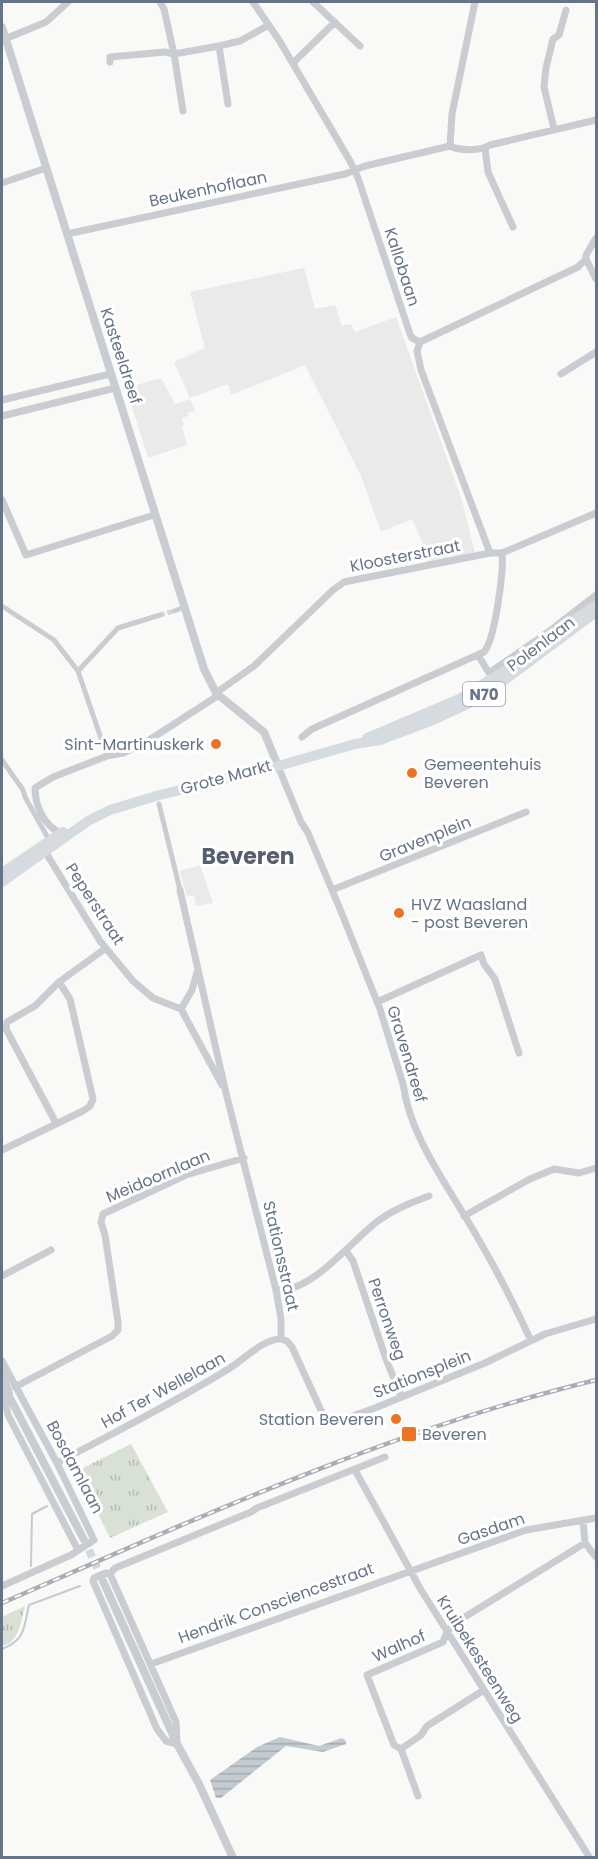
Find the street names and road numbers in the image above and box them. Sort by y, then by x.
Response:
street label: Beukenhoflaan [147,165,269,213]
street label: Kallobaan [379,225,425,309]
street label: Kasteeldreef [95,305,147,407]
street label: Kloosterstraat [348,534,462,578]
street label: Polenlaan [502,611,580,677]
road number: N70 [463,682,505,706]
street label: Grote Markt [178,754,274,800]
street label: Gravenplein [376,810,474,868]
street label: Peperstraat [60,859,130,950]
street label: Gravendreef [381,1003,433,1105]
street label: Meidoornlaan [102,1144,214,1208]
street label: Stationsstraat [257,1199,305,1313]
street label: Perronweg [362,1275,412,1363]
street label: Stationsplein [370,1344,474,1404]
street label: Hof Ter Wellelaan [97,1346,229,1434]
street label: Bosdamlaan [41,1416,109,1518]
street label: Gasdam [454,1507,528,1551]
street label: Hendrik Consciencestraat [175,1557,377,1649]
street label: Kruibekesteenweg [431,1591,529,1727]
street label: Walhof [369,1624,429,1668]

